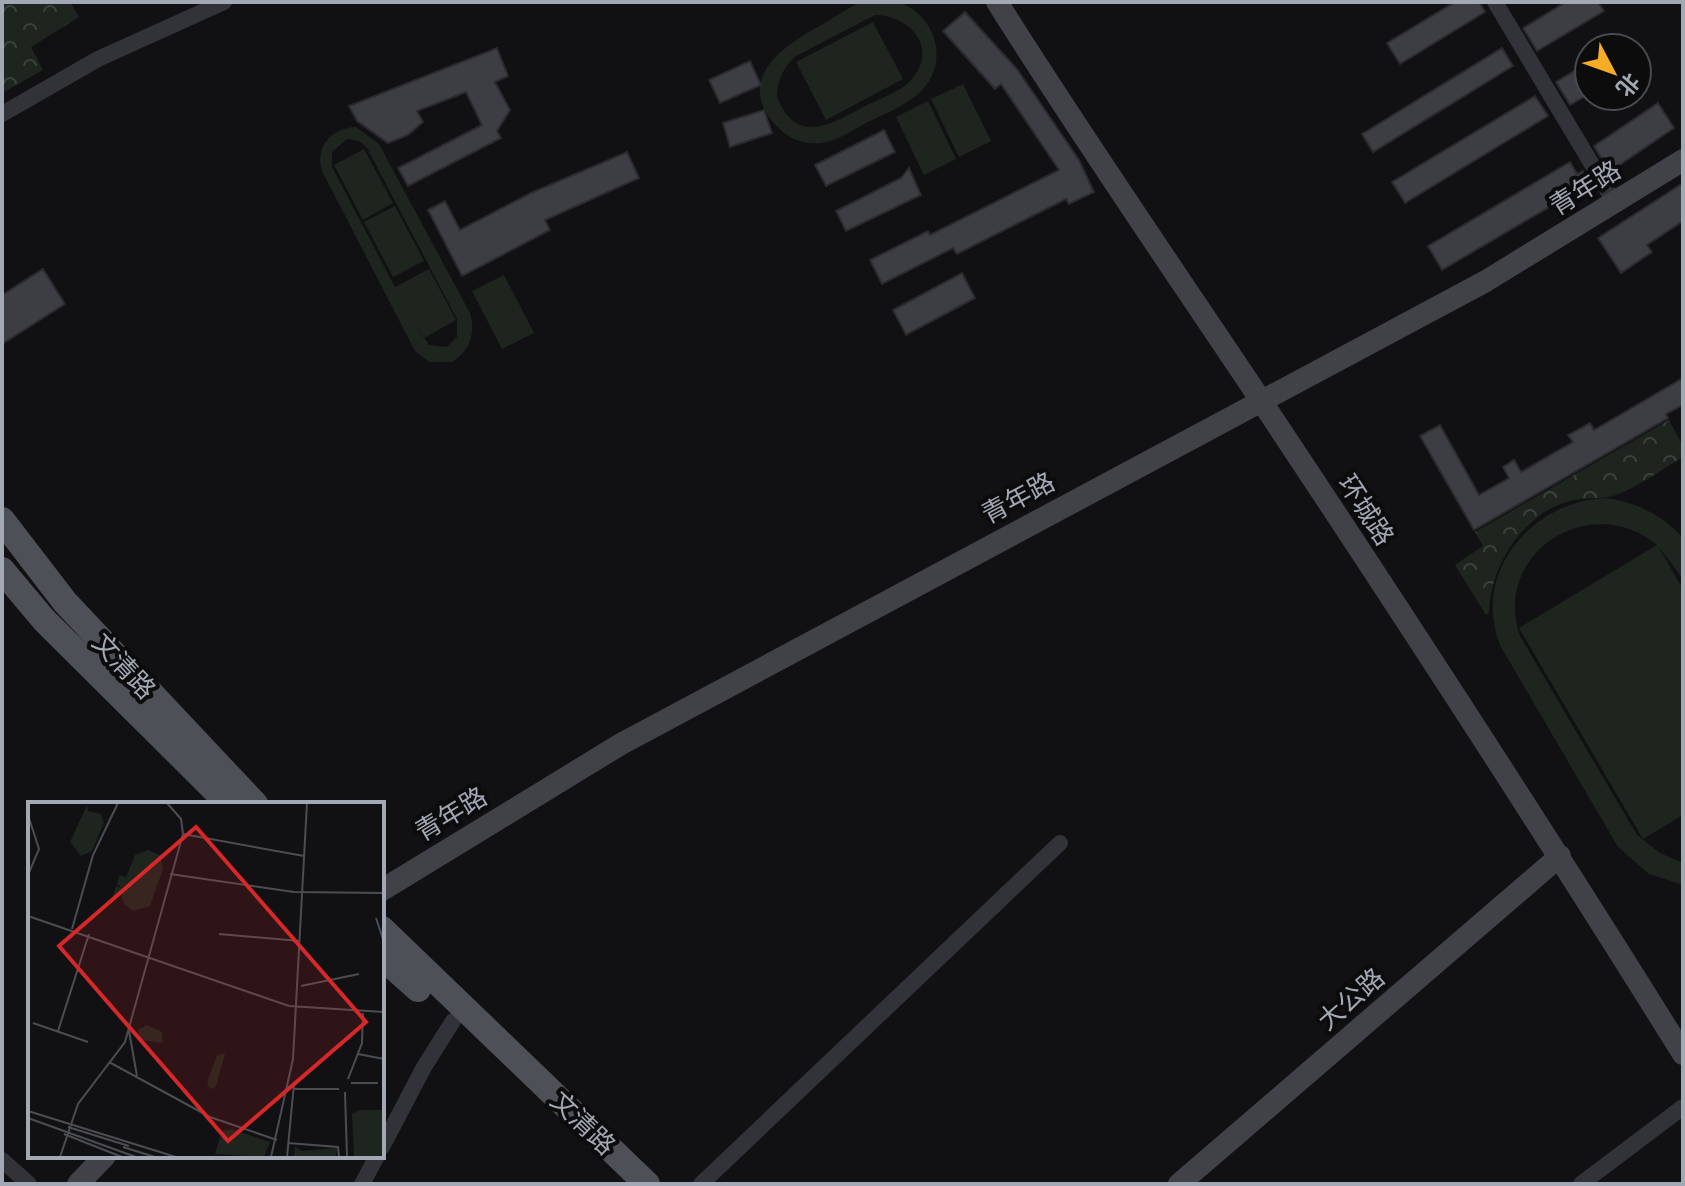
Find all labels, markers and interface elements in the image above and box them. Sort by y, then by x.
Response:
north arrow [1573,32,1653,112]
text: 北 [1611,68,1645,102]
street label: 青年路 [1544,155,1626,221]
street label: 青年路 [977,466,1059,530]
street label: 环城路 [1332,469,1400,551]
street label: 文清路 [86,627,162,705]
street label: 青年路 [410,781,492,847]
inset map [28,802,384,1158]
street label: 大公路 [1312,962,1390,1036]
street label: 文清路 [545,1085,621,1161]

